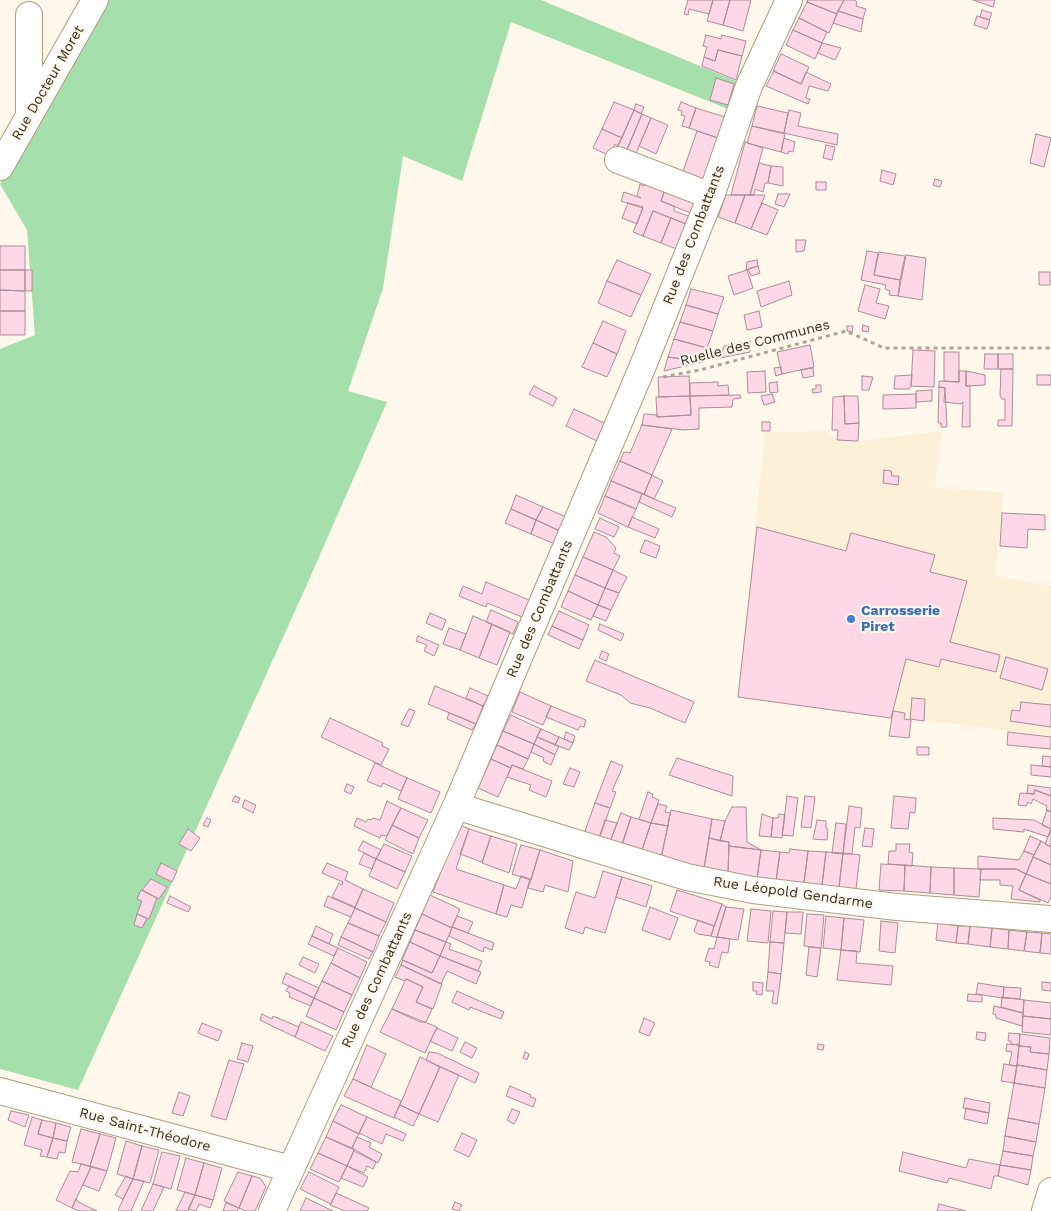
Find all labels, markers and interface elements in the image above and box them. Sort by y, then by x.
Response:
street label: Rue Docteur Moret [8,23,88,143]
street label: Rue des Combattants [660,163,728,307]
street label: Ruelle des Communes [678,316,832,370]
street label: Rue des Combattants [503,538,577,680]
place label: Carrosserie Piret [861,603,940,636]
marker: Carrosserie Piret [845,613,857,625]
street label: Rue Léopold Gendarme [712,873,874,913]
street label: Rue des Combattants [338,909,416,1051]
street label: Rue Saint-Théodore [77,1104,213,1156]

